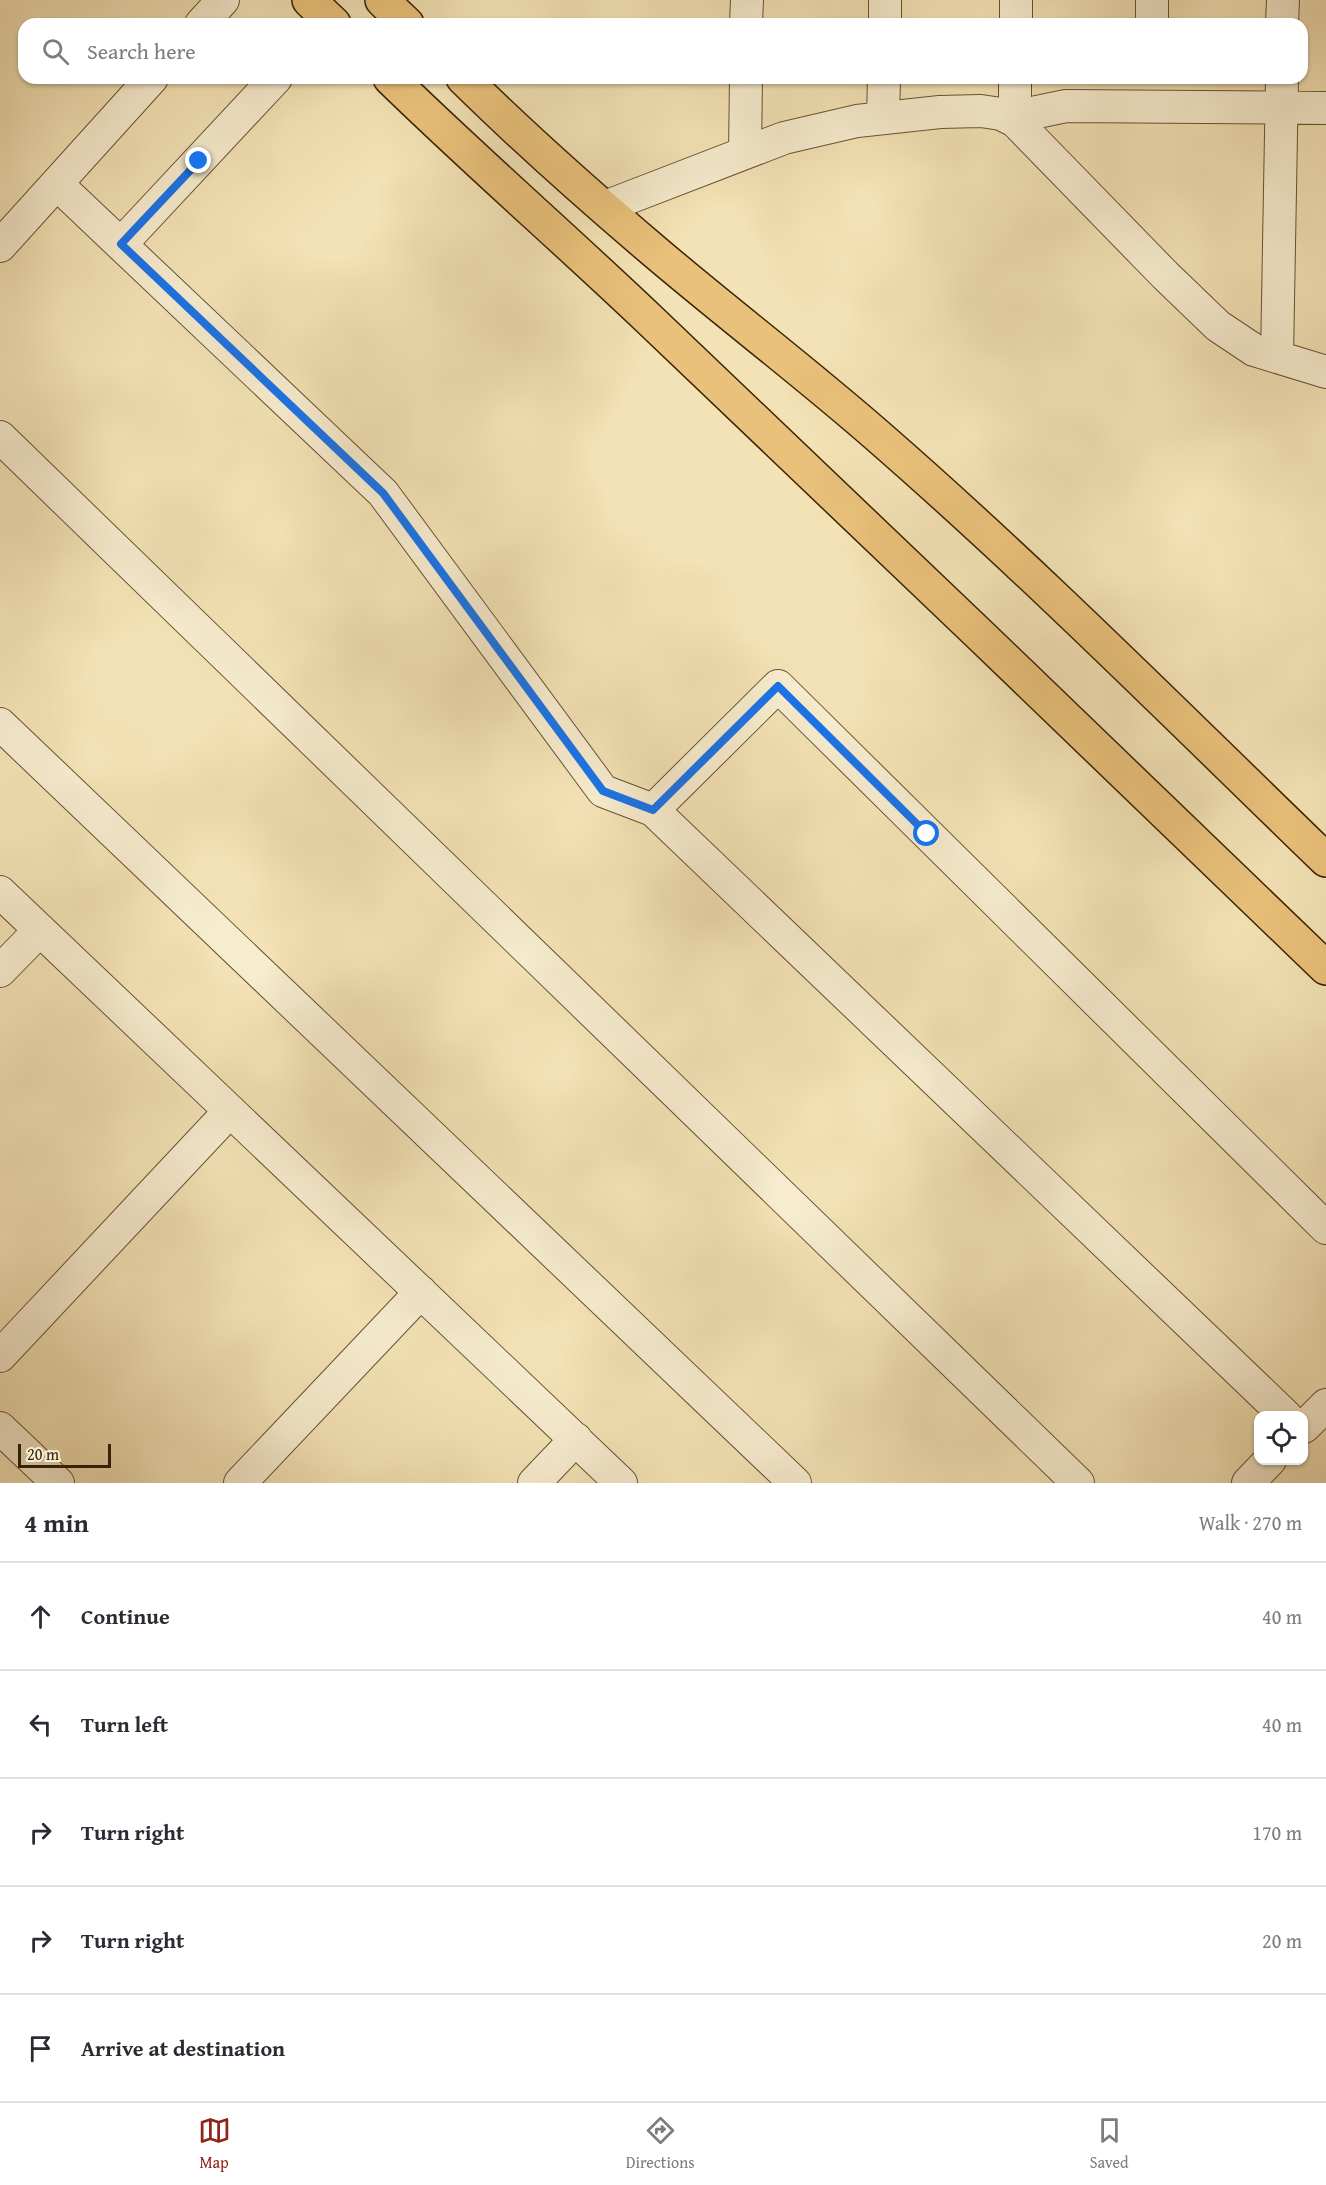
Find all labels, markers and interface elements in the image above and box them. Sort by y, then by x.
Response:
search box [18,18,1308,84]
icon: search [39,35,72,68]
text: Search here [87,35,196,67]
route end [185,147,211,173]
route start [913,820,939,846]
map controls [1254,1411,1308,1465]
button: locate [1254,1411,1308,1465]
scale bar [18,1441,111,1468]
text: 20 m [27,1442,59,1466]
text: 4 min [24,1503,89,1542]
text: Walk · 270 m [1199,1508,1302,1537]
icon: ahead [24,1600,57,1633]
text: Continue [81,1600,170,1632]
text: 40 m [1262,1602,1302,1631]
icon: left [24,1708,57,1741]
text: Turn left [81,1708,168,1740]
text: 40 m [1262,1710,1302,1739]
icon: right [24,1816,57,1849]
text: Turn right [81,1816,184,1848]
text: 170 m [1252,1818,1302,1847]
icon: right [24,1924,57,1957]
text: Turn right [81,1924,184,1956]
text: 20 m [1262,1926,1302,1955]
icon: arrive [24,2032,57,2065]
text: Arrive at destination [81,2032,285,2064]
tab: Map [198,2114,231,2174]
tab: Directions [626,2114,695,2174]
tab: Saved [1090,2114,1128,2174]

